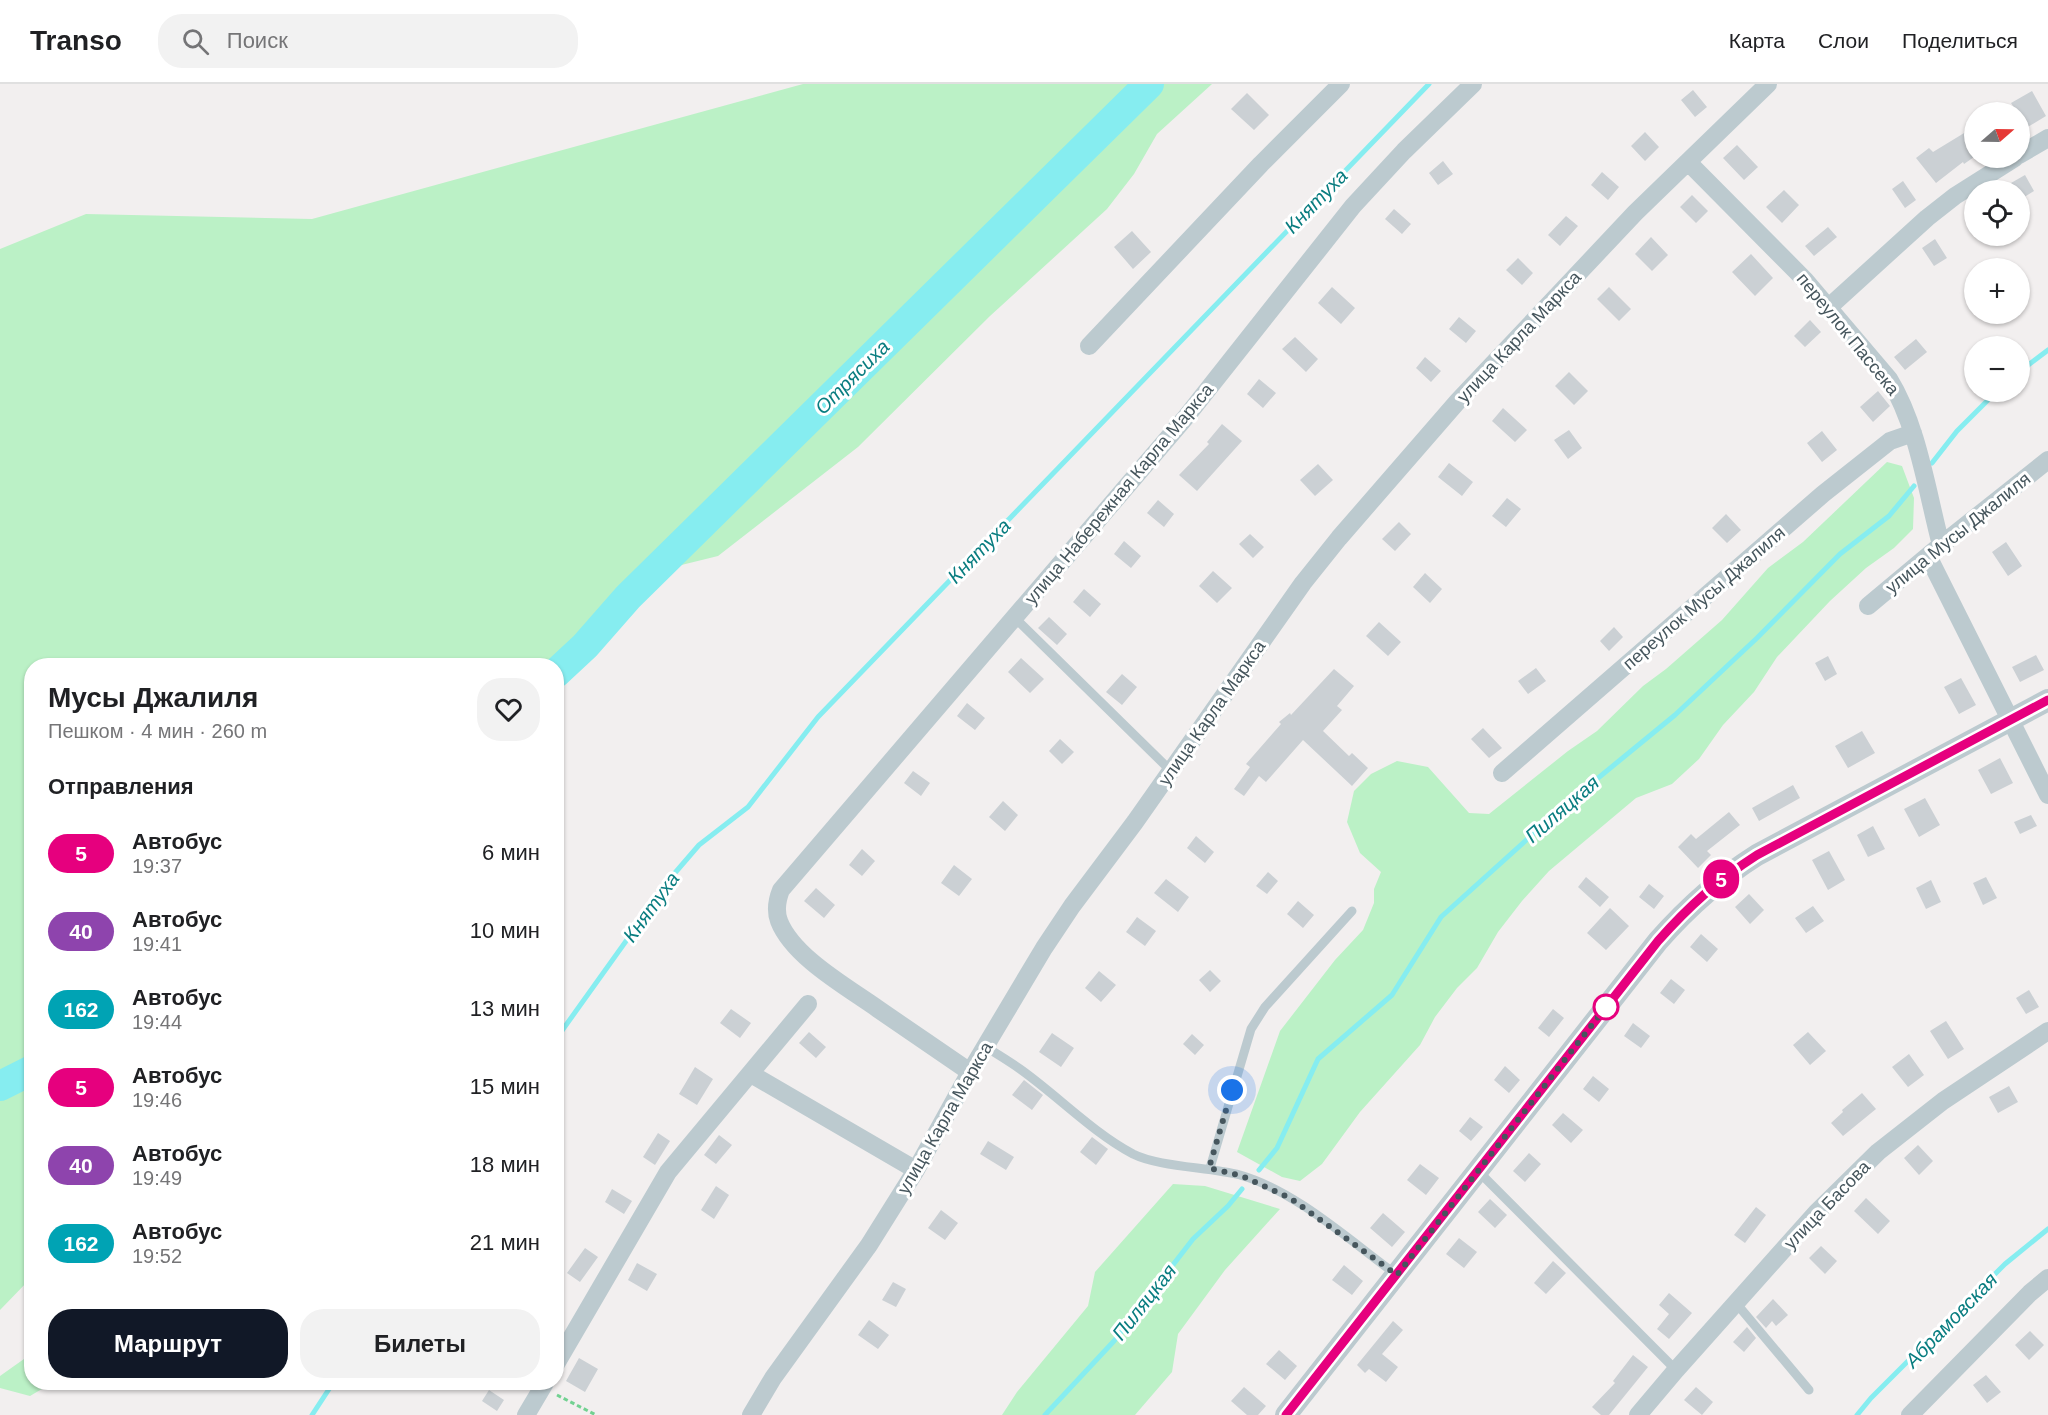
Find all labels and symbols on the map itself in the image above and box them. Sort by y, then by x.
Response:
north arrow [1964,102,2030,168]
water label: Княтуха [1280,164,1352,238]
street label: улица Карла Маркса [1453,266,1586,407]
street label: переулок Пассека [1793,269,1904,400]
water label: Отрясиха [810,335,894,419]
street label: улица Набережная Карла Маркса [1021,379,1218,608]
street label: улица Мусы Джалиля [1882,468,2034,598]
water label: Княтуха [943,514,1015,588]
street label: переулок Мусы Джалиля [1619,522,1789,674]
street label: улица Карла Маркса [1154,636,1270,789]
water label: Пиляцкая [1521,771,1604,847]
line badge: 5 [1702,860,1740,898]
water label: Княтуха [618,868,684,946]
unlabelled marker [1593,994,1619,1020]
street label: улица Карла Маркса [893,1038,997,1198]
your location [1217,1075,1247,1105]
street label: улица Басова [1780,1156,1875,1253]
water label: Пиляцкая [1108,1259,1181,1344]
water label: Абрамовская [1900,1268,2002,1372]

